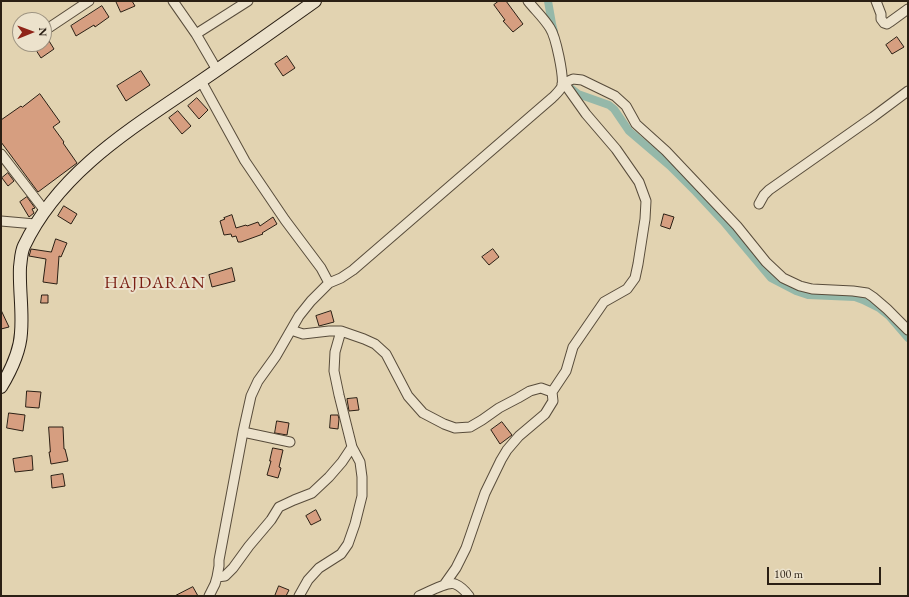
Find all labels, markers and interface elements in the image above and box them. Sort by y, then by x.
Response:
north arrow [12,12,52,52]
text: N [36,27,50,36]
district label: HAJDARAN [104,273,206,293]
scale bar [769,559,883,585]
text: 100 m [774,566,803,582]

